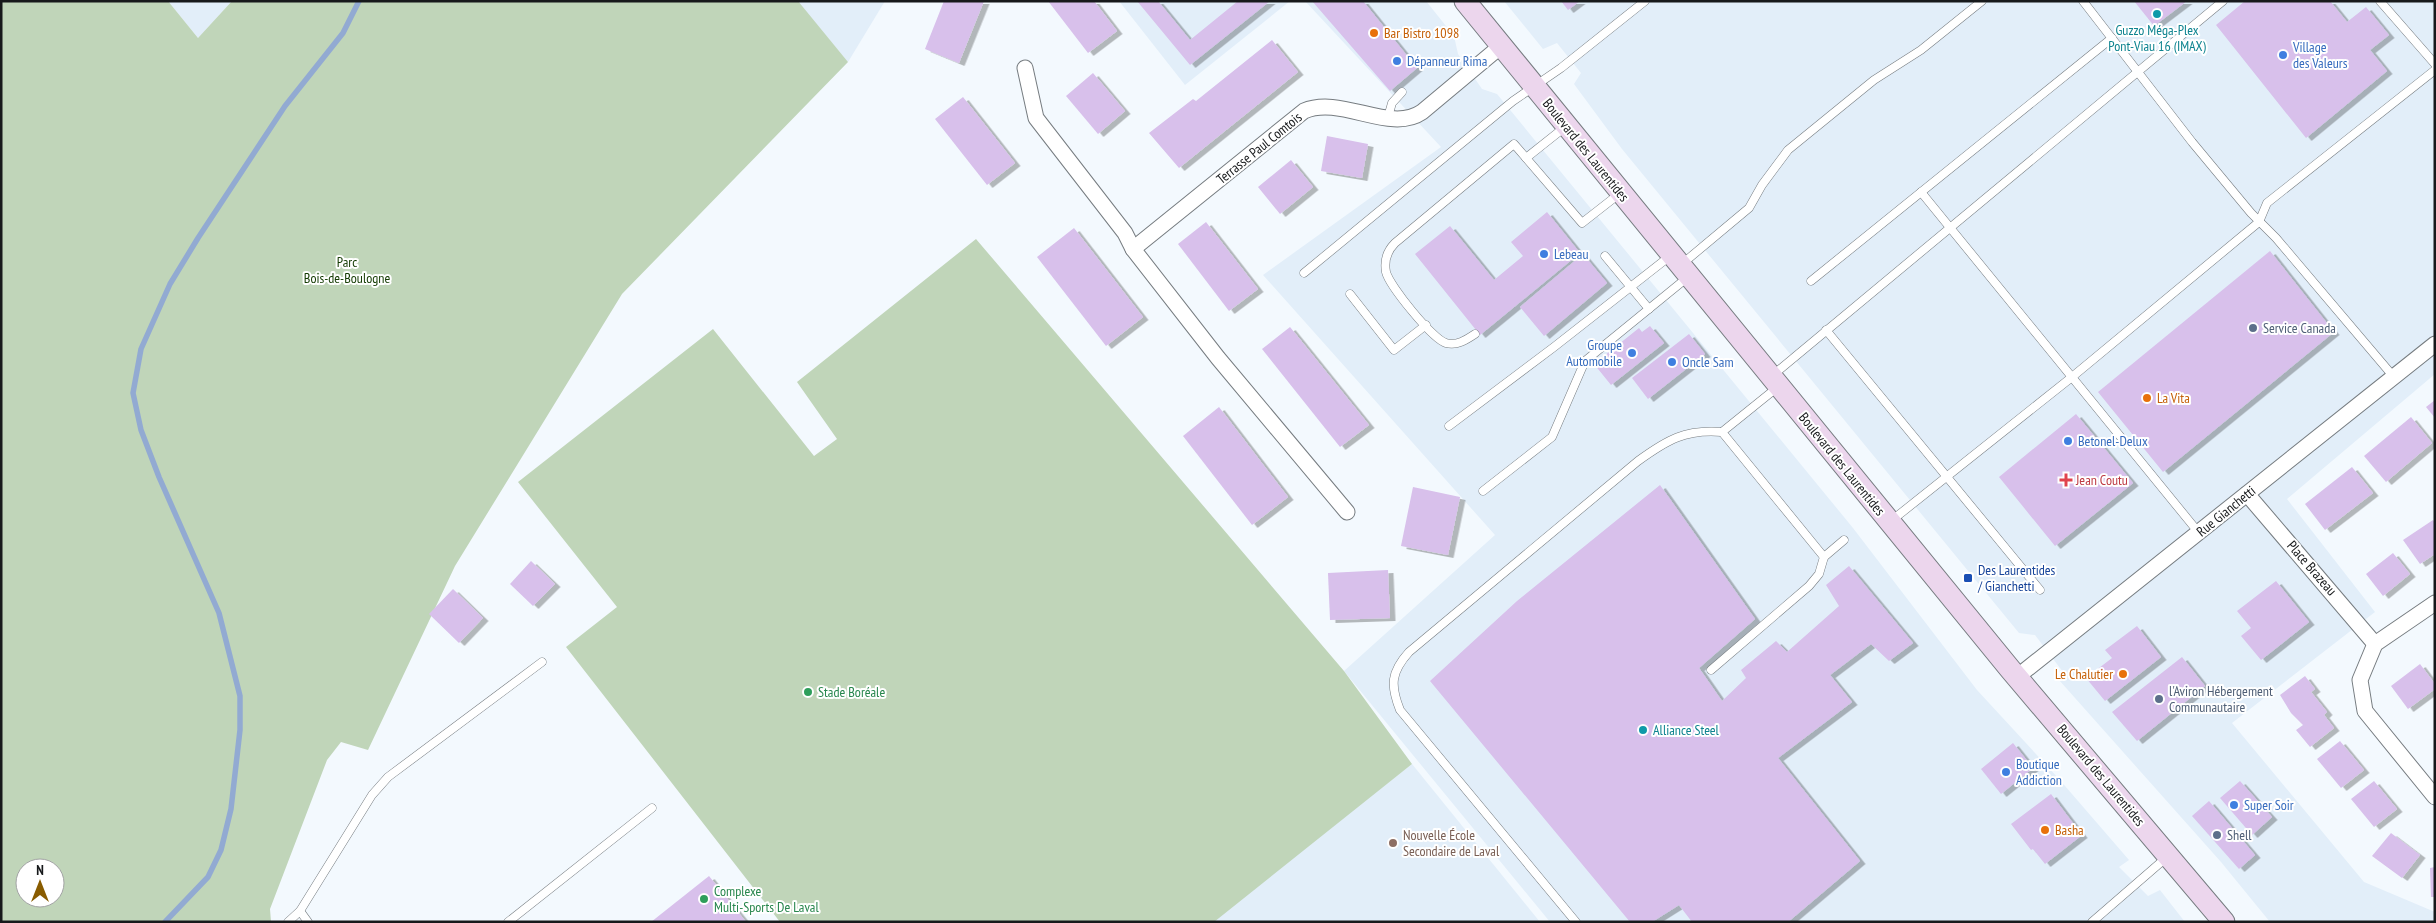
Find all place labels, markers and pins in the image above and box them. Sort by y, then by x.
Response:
marker: Guzzo Méga-Plex Pont-Viau 16 (IMAX) [2151,8,2163,20]
place label: Guzzo Méga-Plex Pont-Viau 16 (IMAX) [2108,21,2206,55]
place label: Bar Bistro 1098 [1384,24,1459,42]
marker: Bar Bistro 1098 [1368,27,1380,39]
place label: Village des Valeurs [2292,38,2348,72]
marker: Village des Valeurs [2277,49,2289,61]
place label: Dépanneur Rima [1407,52,1487,70]
marker: Dépanneur Rima [1391,55,1403,67]
place label: Lebeau [1554,245,1589,263]
marker: Lebeau [1538,248,1550,260]
place label: Service Canada [2263,319,2336,337]
marker: Service Canada [2247,322,2259,334]
place label: Groupe Automobile [1566,336,1622,370]
marker: Groupe Automobile [1626,347,1638,359]
place label: Oncle Sam [1682,353,1734,371]
marker: Oncle Sam [1666,356,1678,368]
place label: La Vita [2157,389,2190,407]
marker: La Vita [2141,392,2153,404]
place label: Betonel-Delux [2078,432,2148,450]
marker: Betonel-Delux [2062,435,2074,447]
place label: Jean Coutu [2075,471,2128,489]
marker: Jean Coutu [2060,474,2072,486]
place label: Des Laurentides / Gianchetti [1977,561,2056,595]
marker: Des Laurentides / Gianchetti [1962,572,1974,584]
place label: Le Chalutier [2055,665,2113,683]
marker: Le Chalutier [2117,668,2129,680]
place label: l'Aviron Hébergement Communautaire [2169,682,2273,716]
place label: Stade Boréale [818,683,885,701]
marker: Stade Boréale [802,686,814,698]
marker: l'Aviron Hébergement Communautaire [2153,693,2165,705]
place label: Alliance Steel [1653,721,1720,739]
marker: Alliance Steel [1637,724,1649,736]
place label: Boutique Addiction [2016,755,2062,789]
marker: Boutique Addiction [2000,766,2012,778]
place label: Super Soir [2244,796,2294,814]
marker: Super Soir [2228,799,2240,811]
place label: Basha [2055,821,2084,839]
marker: Basha [2039,824,2051,836]
place label: Nouvelle École Secondaire de Laval [1403,826,1500,860]
place label: Shell [2227,826,2252,844]
marker: Shell [2211,829,2223,841]
marker: Nouvelle École Secondaire de Laval [1387,837,1399,849]
place label: Complexe Multi-Sports De Laval [714,882,819,916]
marker: Complexe Multi-Sports De Laval [698,893,710,905]

